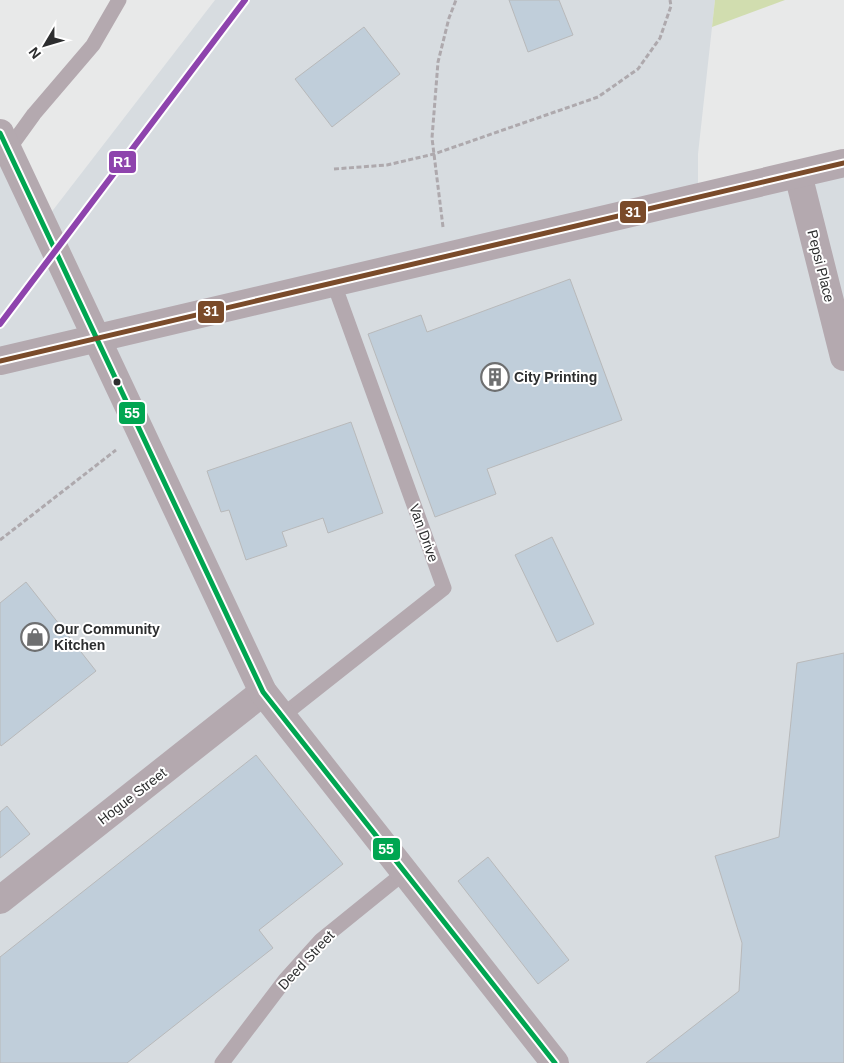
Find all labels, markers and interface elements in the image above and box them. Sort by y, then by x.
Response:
north arrow [20,20,70,70]
text: N [25,44,44,62]
line badge: R1 [108,150,137,174]
text: R1 [113,154,131,170]
line badge: 31 [619,200,647,224]
text: 31 [625,204,641,220]
street label: Pepsi Place [804,228,838,304]
line badge: 31 [197,300,225,324]
text: 31 [203,303,219,319]
building icon: City Printing [480,362,510,392]
place label: City Printing [514,369,597,385]
unlabelled marker [112,377,122,387]
line badge: 55 [118,401,146,425]
text: 55 [124,405,140,421]
street label: Van Drive [406,502,442,564]
place label: Our Community Kitchen [54,621,160,653]
shop icon: Our Community Kitchen [20,622,50,652]
street label: Hogue Street [95,764,170,828]
line badge: 55 [372,837,401,861]
text: 55 [378,841,394,857]
street label: Deed Street [275,927,337,993]

